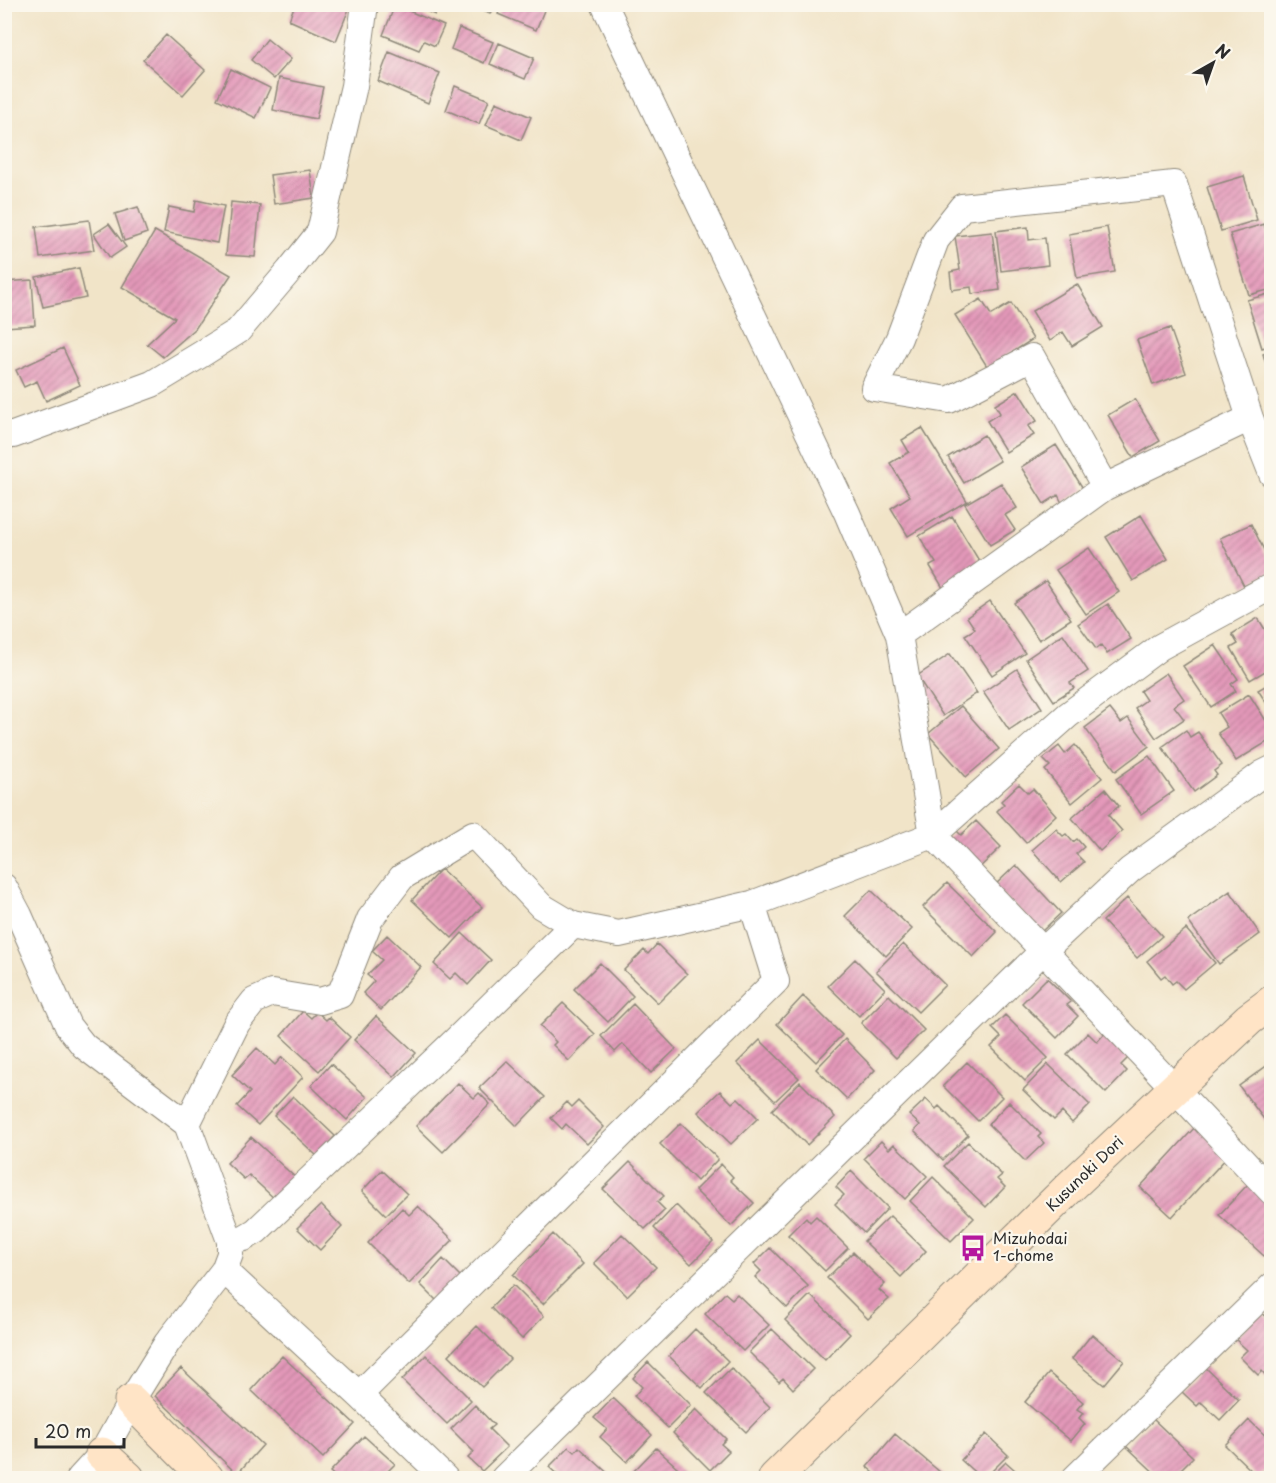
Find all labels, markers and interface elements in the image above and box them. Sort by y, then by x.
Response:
north arrow [1183,33,1243,93]
text: N [1211,37,1236,64]
street label: Kusunoki Dori [1040,1130,1128,1216]
place label: Mizuhodai 1-chome [993,1226,1068,1266]
bus stop icon: Mizuhodai 1-chome [958,1233,988,1263]
scale bar [36,1411,124,1449]
text: 20 m [45,1417,91,1444]

